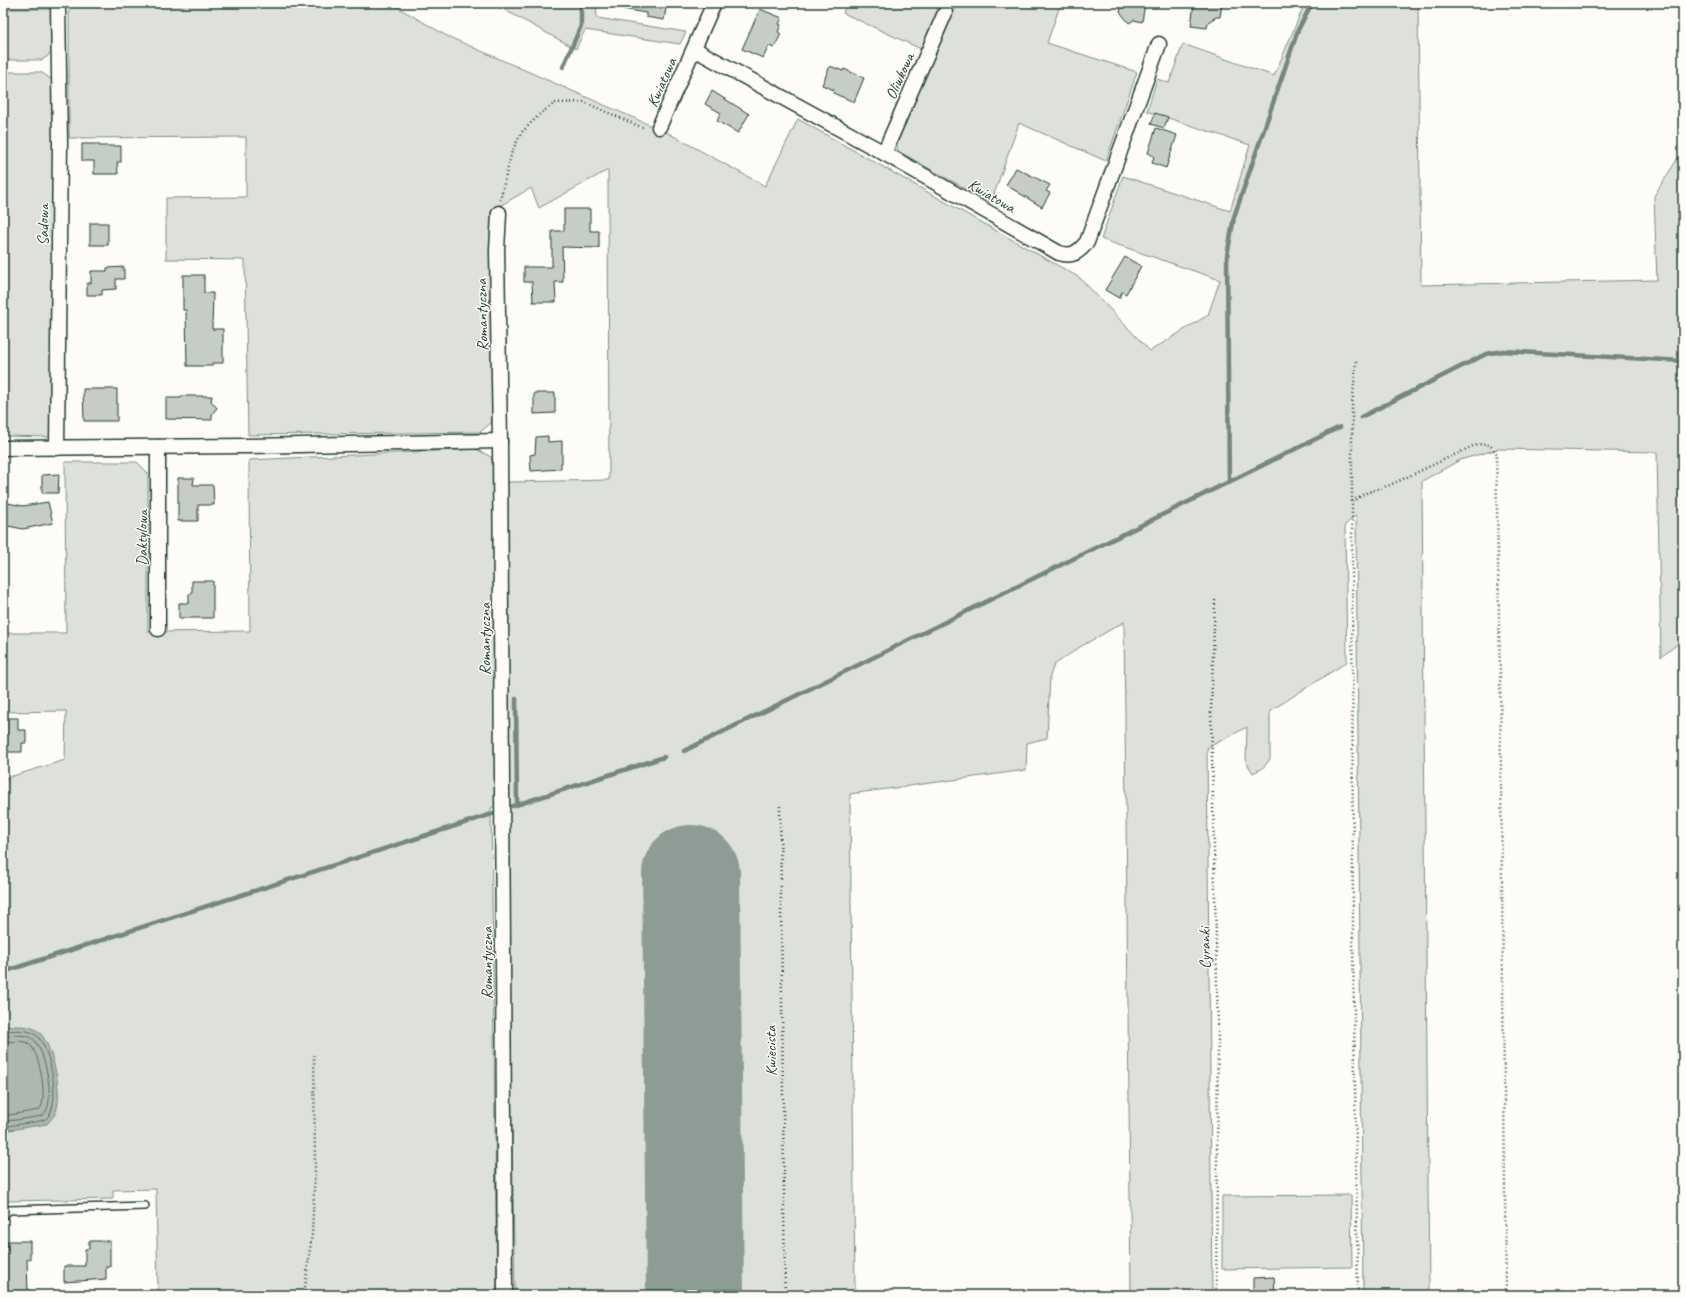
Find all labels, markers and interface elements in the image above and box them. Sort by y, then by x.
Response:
street label: Oliwkowa [881,49,920,103]
street label: Kwiatowa [642,54,682,110]
street label: Kwiatowa [964,174,1020,218]
street label: Sadowa [33,203,53,246]
street label: Romantyczna [471,278,493,351]
street label: Daktylowa [132,509,152,566]
street label: Romantyczna [475,602,495,675]
street label: Cyranki [1195,925,1215,969]
street label: Romantyczna [477,926,497,999]
street label: Kwiecista [761,1025,781,1076]

